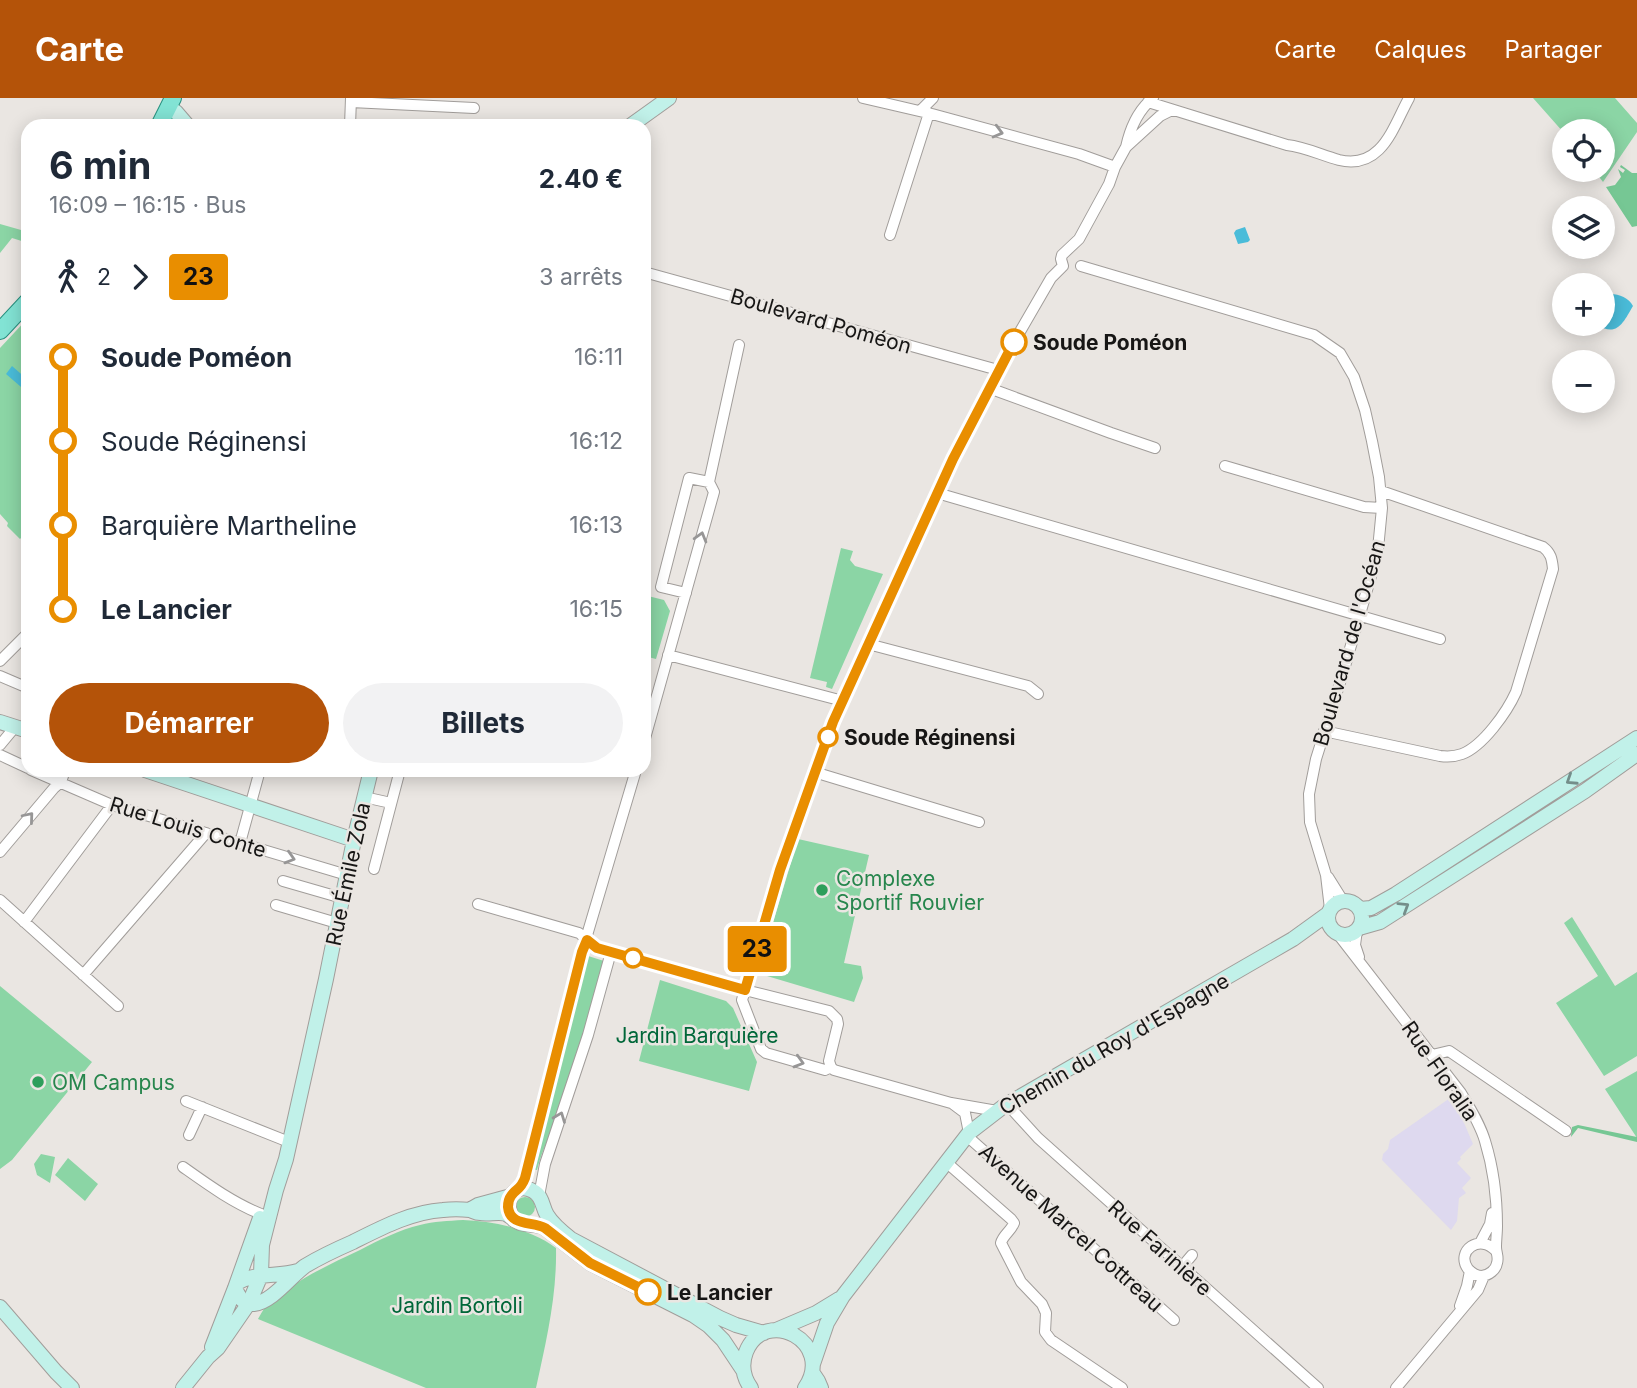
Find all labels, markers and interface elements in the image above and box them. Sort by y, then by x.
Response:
text: Carte [35,29,124,69]
text: Carte [1274,35,1336,64]
text: Calques [1374,35,1467,64]
text: Partager [1505,35,1602,64]
map controls [1552,119,1615,413]
button: locate [1552,119,1615,182]
one-way arrow [992,124,1004,138]
text: 6 min [49,142,151,188]
text: 2.40 € [539,163,623,194]
text: 16:09 – 16:15 · Bus [49,191,246,219]
button: layers [1552,196,1615,259]
icon: walk [49,258,87,296]
icon: forward [121,258,159,296]
text: 23 [183,262,214,291]
text: 2 [97,263,111,291]
text: 3 arrêts [539,263,623,291]
button: + [1552,273,1615,336]
street label: Boulevard Poméon [728,283,914,359]
marker: Soude Poméon [1001,329,1027,355]
place label: Soude Poméon [1033,330,1187,355]
text: Soude Poméon [101,342,292,373]
text: 16:11 [574,343,623,371]
button: − [1552,350,1615,413]
text: Soude Réginensi [101,426,307,457]
text: 16:12 [569,427,623,455]
text: Barquière Martheline [101,510,357,541]
text: 16:13 [569,511,623,539]
one-way arrow [693,532,707,544]
street label: Boulevard de l'Océan [1308,537,1390,749]
text: Le Lancier [101,594,232,625]
text: 16:15 [569,595,623,623]
button: Démarrer [49,683,329,763]
button: Billets [343,683,623,763]
place label: Soude Réginensi [844,725,1016,750]
marker: Soude Réginensi [818,727,838,747]
one-way arrow [1566,772,1579,785]
street label: Rue Louis Conte [107,791,269,863]
street label: Rue Émile Zola [320,800,375,948]
one-way arrow [21,812,33,825]
one-way arrow [283,850,295,865]
place label: Complexe Sportif Rouvier [836,866,984,915]
marker: Complexe Sportif Rouvier [814,882,830,898]
one-way arrow [1396,902,1409,915]
line badge: 23 [726,926,788,972]
text: 23 [742,934,772,963]
unlabelled marker [623,948,643,968]
street label: Chemin du Roy d'Espagne [995,968,1233,1120]
street label: Rue Floralia [1397,1016,1483,1126]
park label: Jardin Barquière [615,1023,779,1048]
one-way arrow [793,1054,805,1068]
place label: OM Campus [52,1070,175,1095]
marker: OM Campus [30,1074,46,1090]
one-way arrow [552,1111,566,1123]
street label: Avenue Marcel Cottreau [974,1139,1168,1317]
street label: Rue Farinière [1103,1195,1217,1301]
marker: Le Lancier [635,1279,661,1305]
place label: Le Lancier [667,1280,773,1305]
park label: Jardin Bortoli [391,1293,523,1318]

